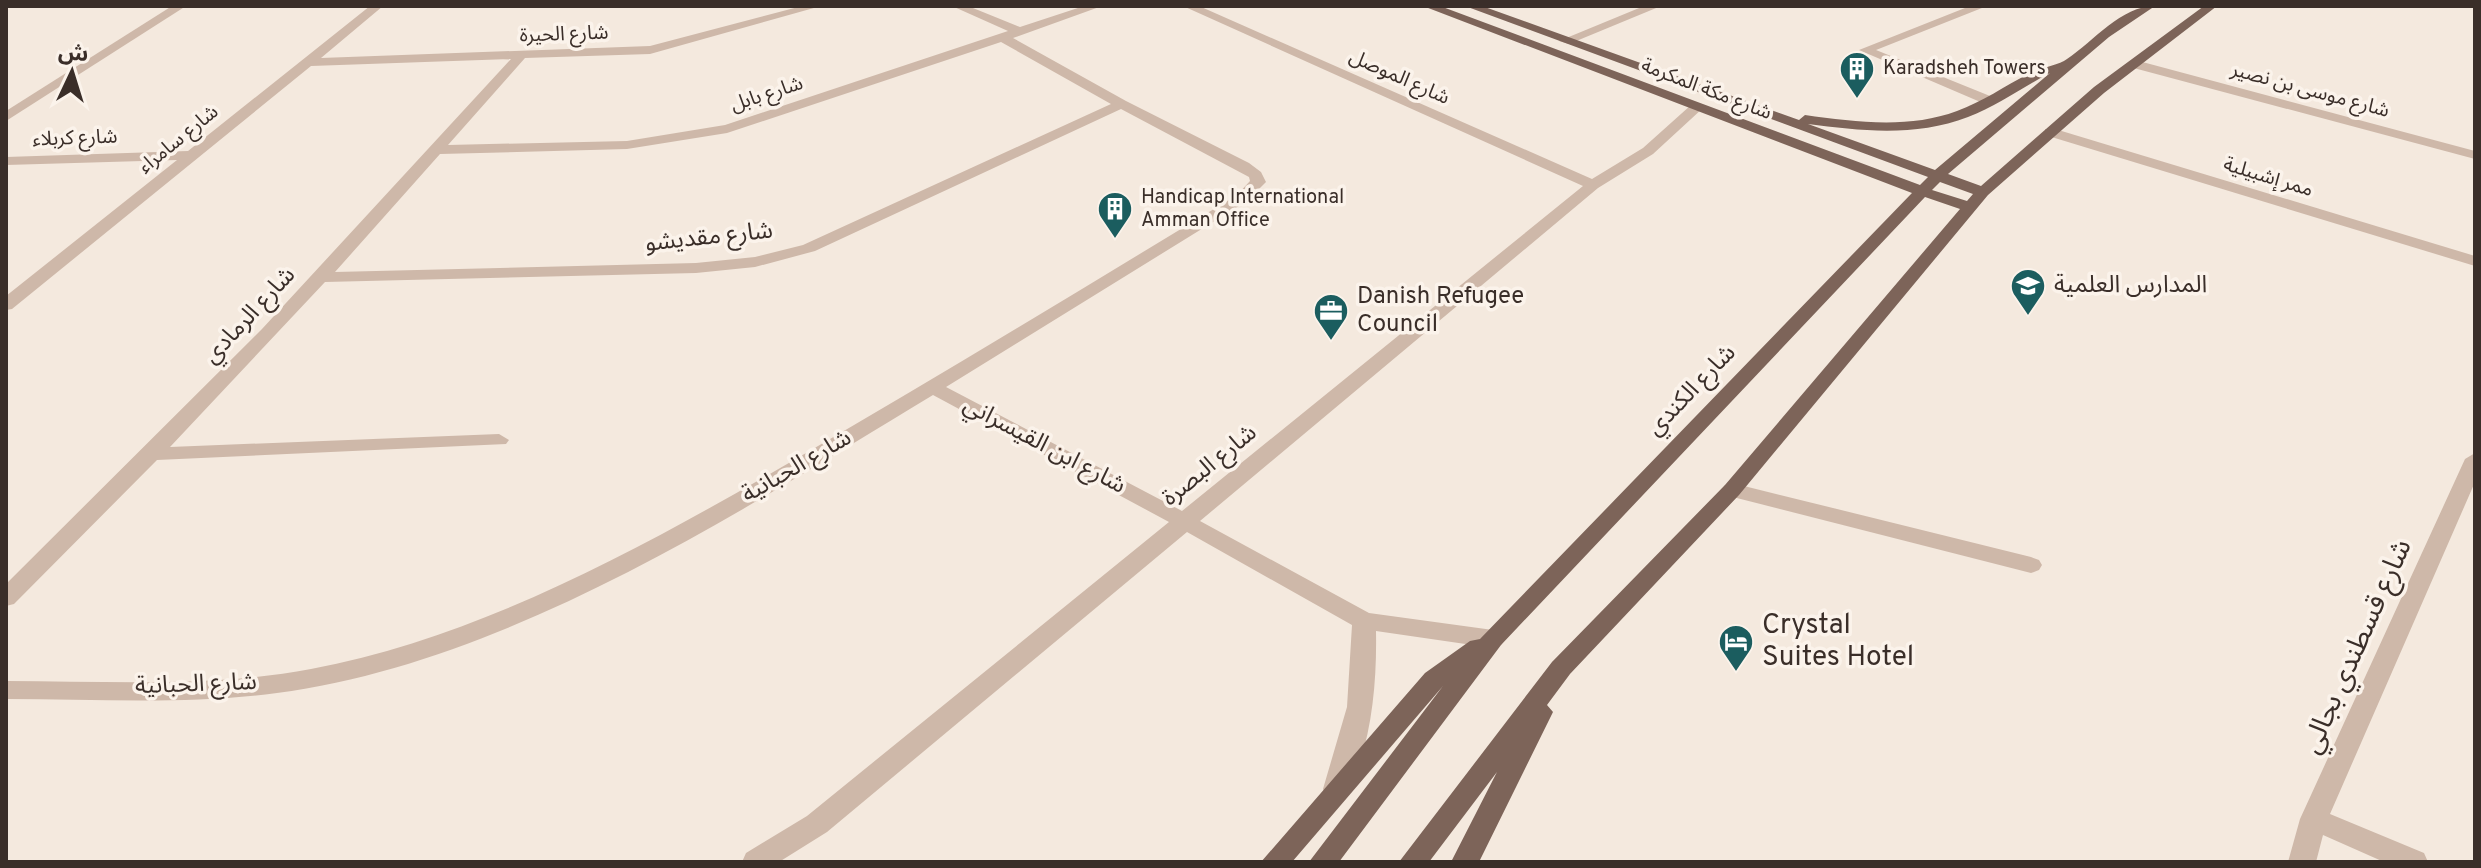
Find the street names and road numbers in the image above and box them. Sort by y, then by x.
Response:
street label: شارع الحيرة [519,20,609,50]
street label: شارع الموصل [1345,44,1453,112]
street label: شارع مكة المكرمة [1637,53,1775,127]
street label: شارع موسى بن نصير [2227,57,2392,125]
street label: شارع بابل [727,71,807,119]
street label: شارع سامراء [133,100,225,180]
street label: شارع كربلاء [32,125,118,153]
street label: ممر إشبيلية [2220,152,2316,204]
street label: شارع مقديشو [643,216,775,260]
street label: شارع الرمادي [197,261,304,372]
street label: شارع الكندي [1641,339,1744,444]
street label: شارع ابن القيسراني [957,391,1130,503]
street label: شارع البصرة [1156,419,1264,513]
street label: شارع الحبانية [737,424,857,510]
street label: شارع قسطندي بجالي [2295,534,2422,760]
street label: شارع الحبانية [135,668,257,702]

